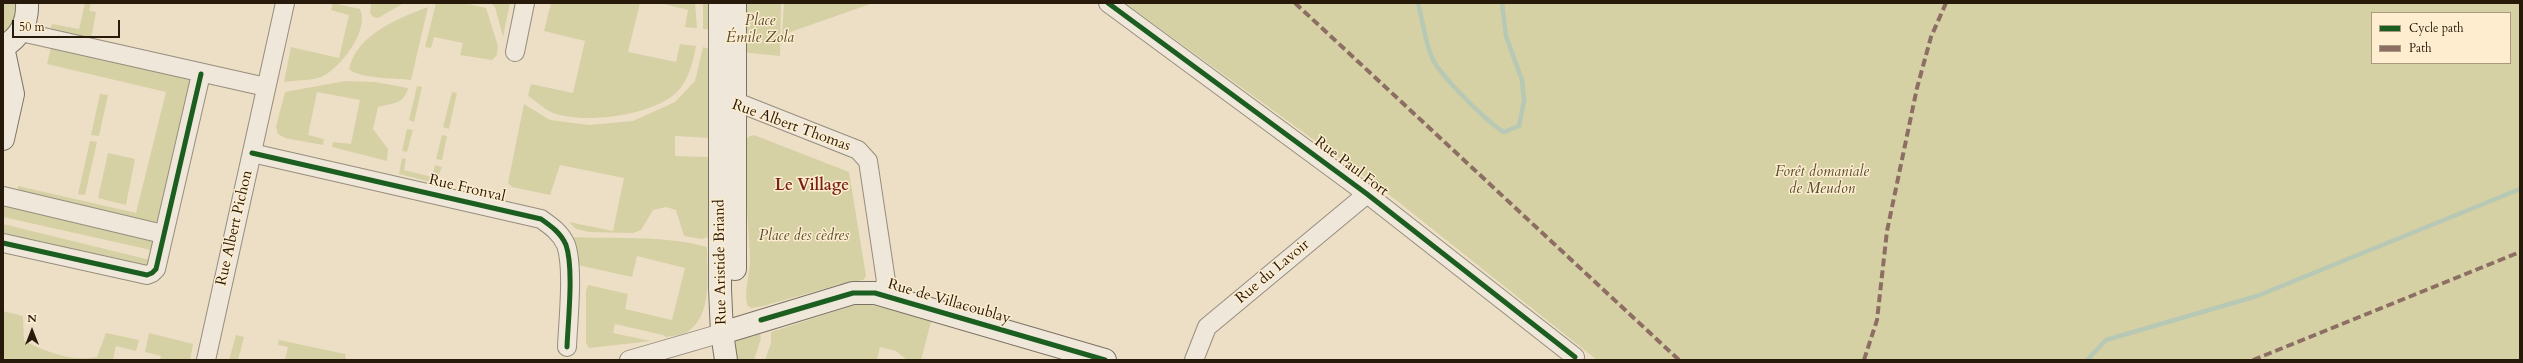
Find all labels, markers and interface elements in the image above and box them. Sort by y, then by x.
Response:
scale bar [14,12,122,38]
legend [2371,12,2511,64]
park label: Place Émile Zola [726,13,794,48]
text: 50 m [19,19,45,35]
text: Cycle path [2409,20,2464,36]
text: Path [2409,40,2432,56]
street label: Rue Albert Thomas [729,96,853,156]
street label: Rue Paul Fort [1311,133,1391,201]
park label: Forêt domaniale de Meudon [1775,164,1869,199]
street label: Rue Albert Pichon [213,169,257,287]
street label: Rue Fronval [427,171,507,207]
district label: Le Village [775,176,849,196]
street label: Rue Aristide Briand [711,199,731,325]
park label: Place des cèdres [759,228,849,246]
street label: Rue du Lavoir [1232,236,1314,308]
street label: Rue de Villacoublay [885,276,1013,328]
north arrow [12,311,52,351]
text: N [27,311,37,326]

